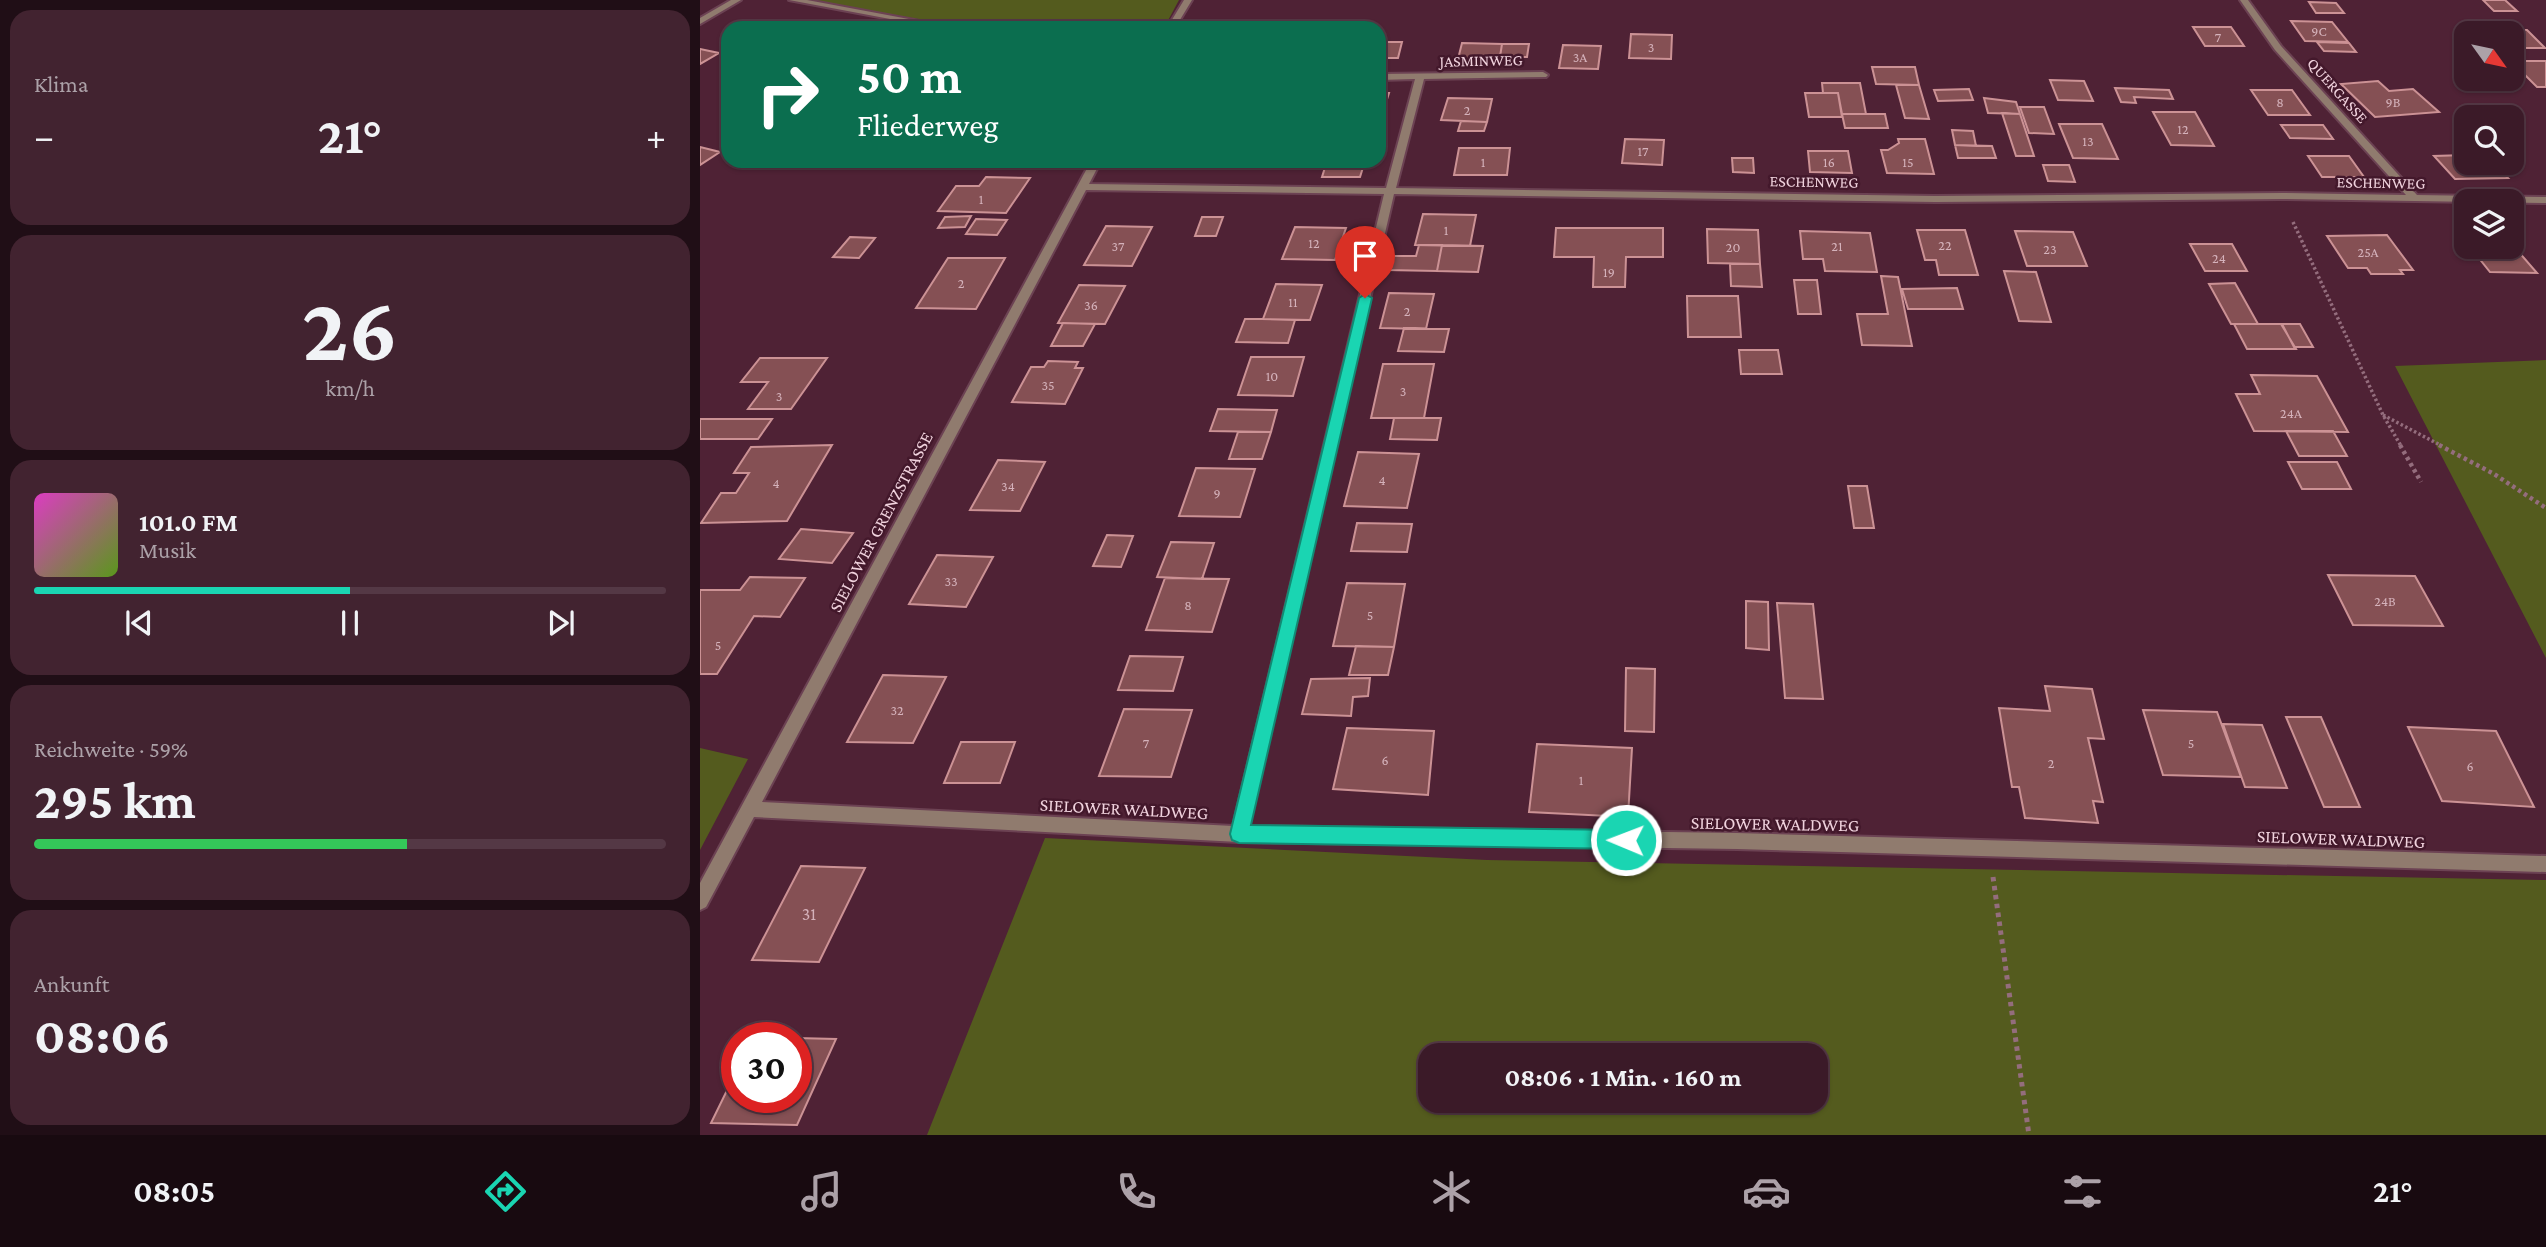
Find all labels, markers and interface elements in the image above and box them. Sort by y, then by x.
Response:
north arrow [2454,21,2524,91]
map controls [2454,21,2524,259]
house number: 9C [2311,23,2327,39]
house number: 7 [2215,29,2222,45]
house number: 3 [1648,39,1654,55]
icon: right [742,49,833,140]
text: 50 m [857,49,962,104]
house number: 3A [1573,49,1587,65]
street label: JASMINWEG [1437,51,1523,71]
street label: QUERGASSE [2304,54,2371,126]
text: Klima [34,71,88,97]
house number: 8 [2276,94,2284,110]
house number: 9B [2386,94,2401,110]
house number: 2 [1464,102,1471,118]
button: search [2454,105,2524,175]
text: 21° [318,106,382,164]
text: Fliederweg [857,107,999,143]
text: − [34,115,54,157]
text: + [646,115,666,157]
house number: 12 [2177,121,2189,137]
house number: 13 [2082,133,2094,149]
house number: 17 [1637,143,1649,159]
house number: 1 [1481,154,1486,170]
house number: 16 [1823,154,1835,170]
house number: 15 [1902,154,1914,170]
street label: ESCHENWEG [1769,172,1859,191]
street label: ESCHENWEG [2336,173,2426,192]
button: layers [2454,189,2524,259]
house number: 1 [979,191,984,207]
house number: 1 [1444,222,1449,238]
pin [1335,226,1395,298]
house number: 12 [1308,235,1320,251]
icon: arrive [1346,237,1384,275]
house number: 22 [1938,237,1952,253]
house number: 37 [1112,238,1125,254]
house number: 21 [1831,238,1843,254]
house number: 20 [1726,239,1740,255]
house number: 23 [2043,241,2057,257]
house number: 25A [2357,244,2379,260]
house number: 24 [2212,250,2226,266]
house number: 19 [1603,264,1615,280]
house number: 2 [958,275,965,291]
text: 26 [302,278,398,380]
house number: 11 [1288,294,1298,310]
house number: 36 [1084,297,1098,313]
house number: 2 [1404,303,1411,319]
house number: 10 [1266,368,1278,384]
text: km/h [325,375,375,401]
house number: 35 [1041,377,1055,393]
house number: 3 [1400,383,1406,399]
house number: 3 [776,388,782,404]
house number: 24A [2280,405,2302,421]
street label: SIELOWER GRENZSTRASSE [825,429,937,615]
house number: 4 [1378,472,1386,488]
house number: 4 [772,475,780,491]
house number: 34 [1001,478,1015,494]
house number: 9 [1213,485,1221,501]
text: 101.0 FM [139,508,238,537]
text: Musik [139,537,196,563]
house number: 33 [944,573,958,589]
house number: 24B [2374,593,2396,609]
house number: 8 [1184,597,1192,613]
icon: previous [120,604,158,642]
icon: pause [331,604,369,642]
icon: next [542,604,580,642]
house number: 5 [1367,607,1373,623]
house number: 5 [715,637,721,653]
house number: 32 [890,702,904,718]
house number: 7 [1143,735,1150,751]
house number: 5 [2188,735,2194,751]
text: Reichweite · 59% [34,736,188,762]
house number: 6 [1381,752,1389,768]
house number: 2 [2048,755,2055,771]
house number: 6 [2466,758,2474,774]
text: 295 km [34,771,196,829]
house number: 1 [1579,772,1584,788]
street label: SIELOWER WALDWEG [1039,795,1209,823]
position arrow [1589,803,1663,877]
street label: SIELOWER WALDWEG [1691,813,1859,835]
street label: SIELOWER WALDWEG [2257,826,2425,852]
house number: 31 [802,904,816,924]
text: Ankunft [34,971,109,997]
text: 08:06 [34,1006,170,1064]
speed limit sign: 30 [721,1022,812,1113]
text: 08:06 · 1 Min. · 160 m [1504,1063,1742,1092]
icon: directions [481,1167,530,1216]
icon: music [797,1167,846,1216]
icon: phone [1112,1167,1161,1216]
icon: climate [1427,1167,1476,1216]
icon: car [1742,1167,1791,1216]
icon: filters [2058,1167,2107,1216]
text: 08:05 [133,1173,215,1209]
text: 21° [2373,1173,2413,1209]

